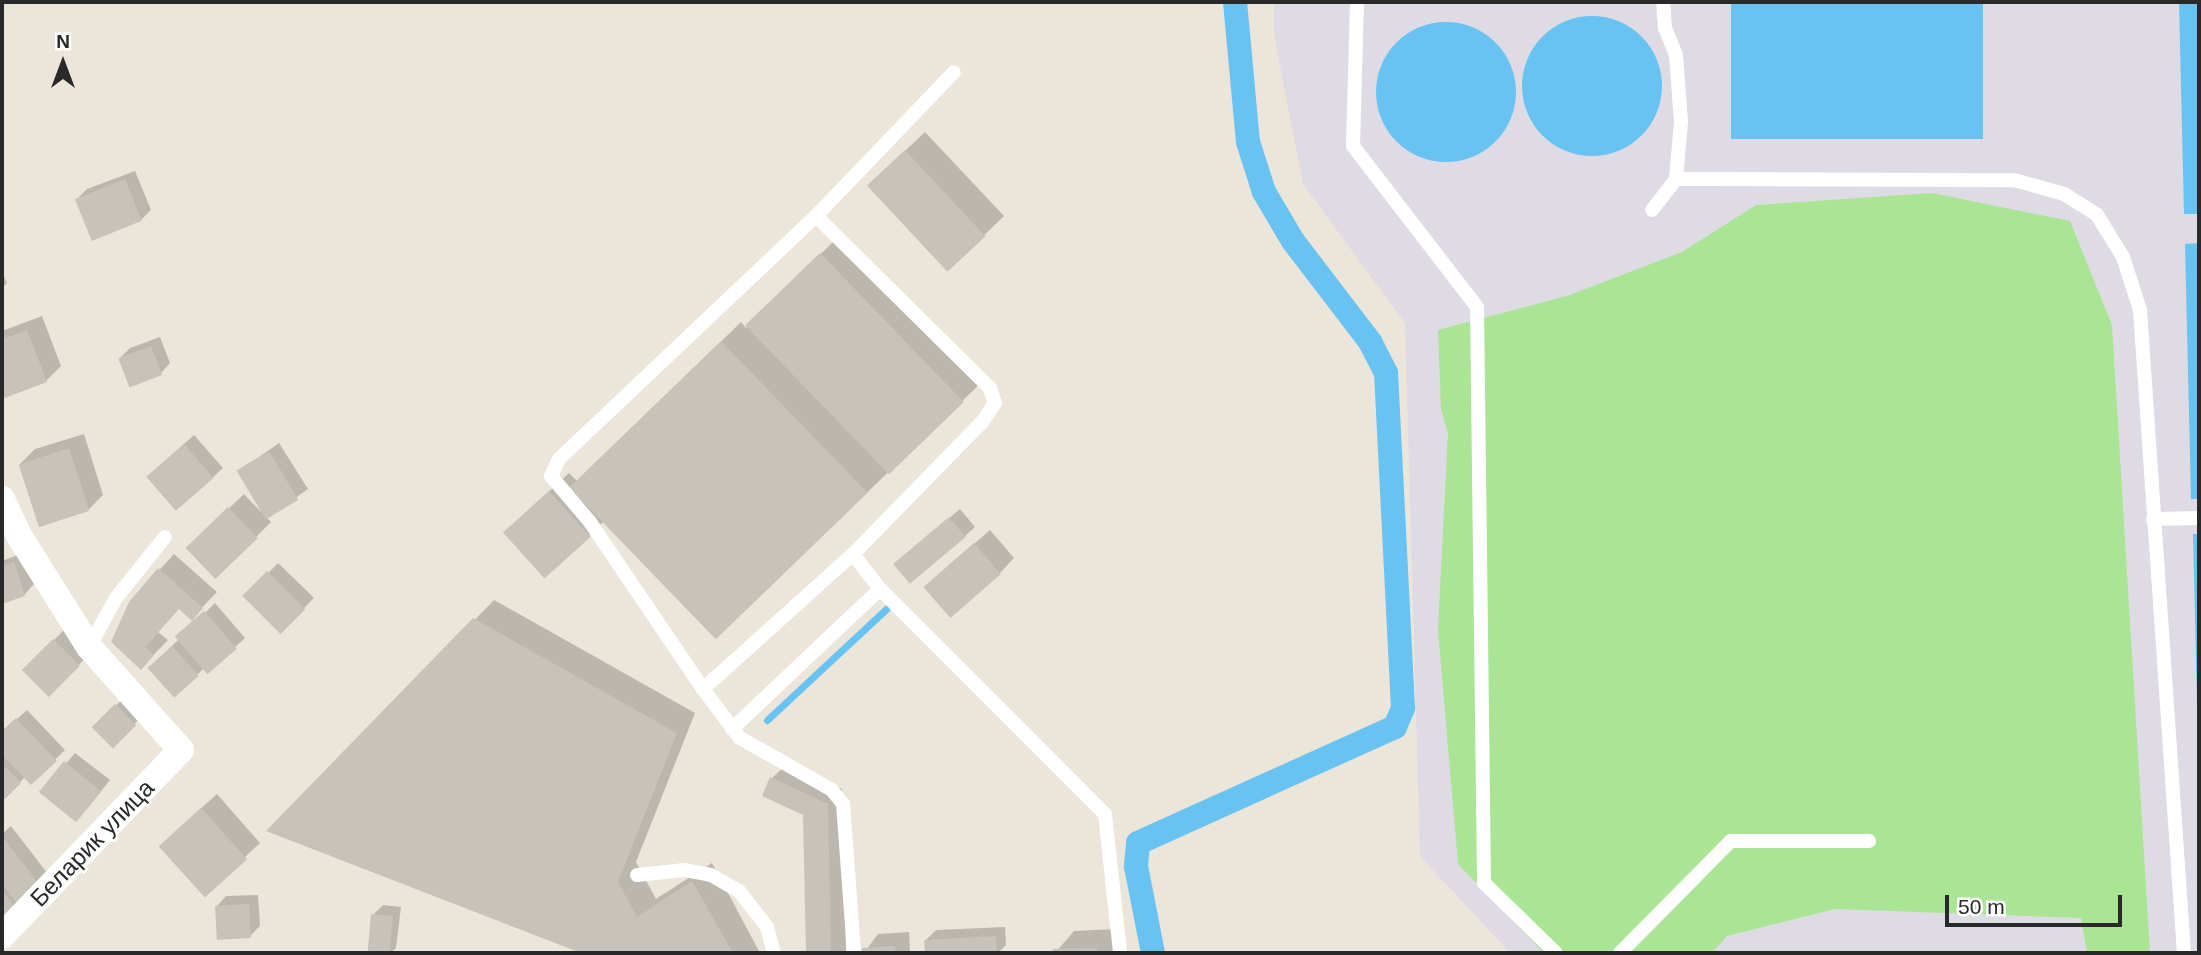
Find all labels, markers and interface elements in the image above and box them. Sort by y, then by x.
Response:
north arrow [28,28,98,98]
text: N [56,31,70,52]
street label: Беларик улица [24,773,160,913]
scale bar [1949,881,2126,925]
text: 50 m [1958,895,2005,918]

